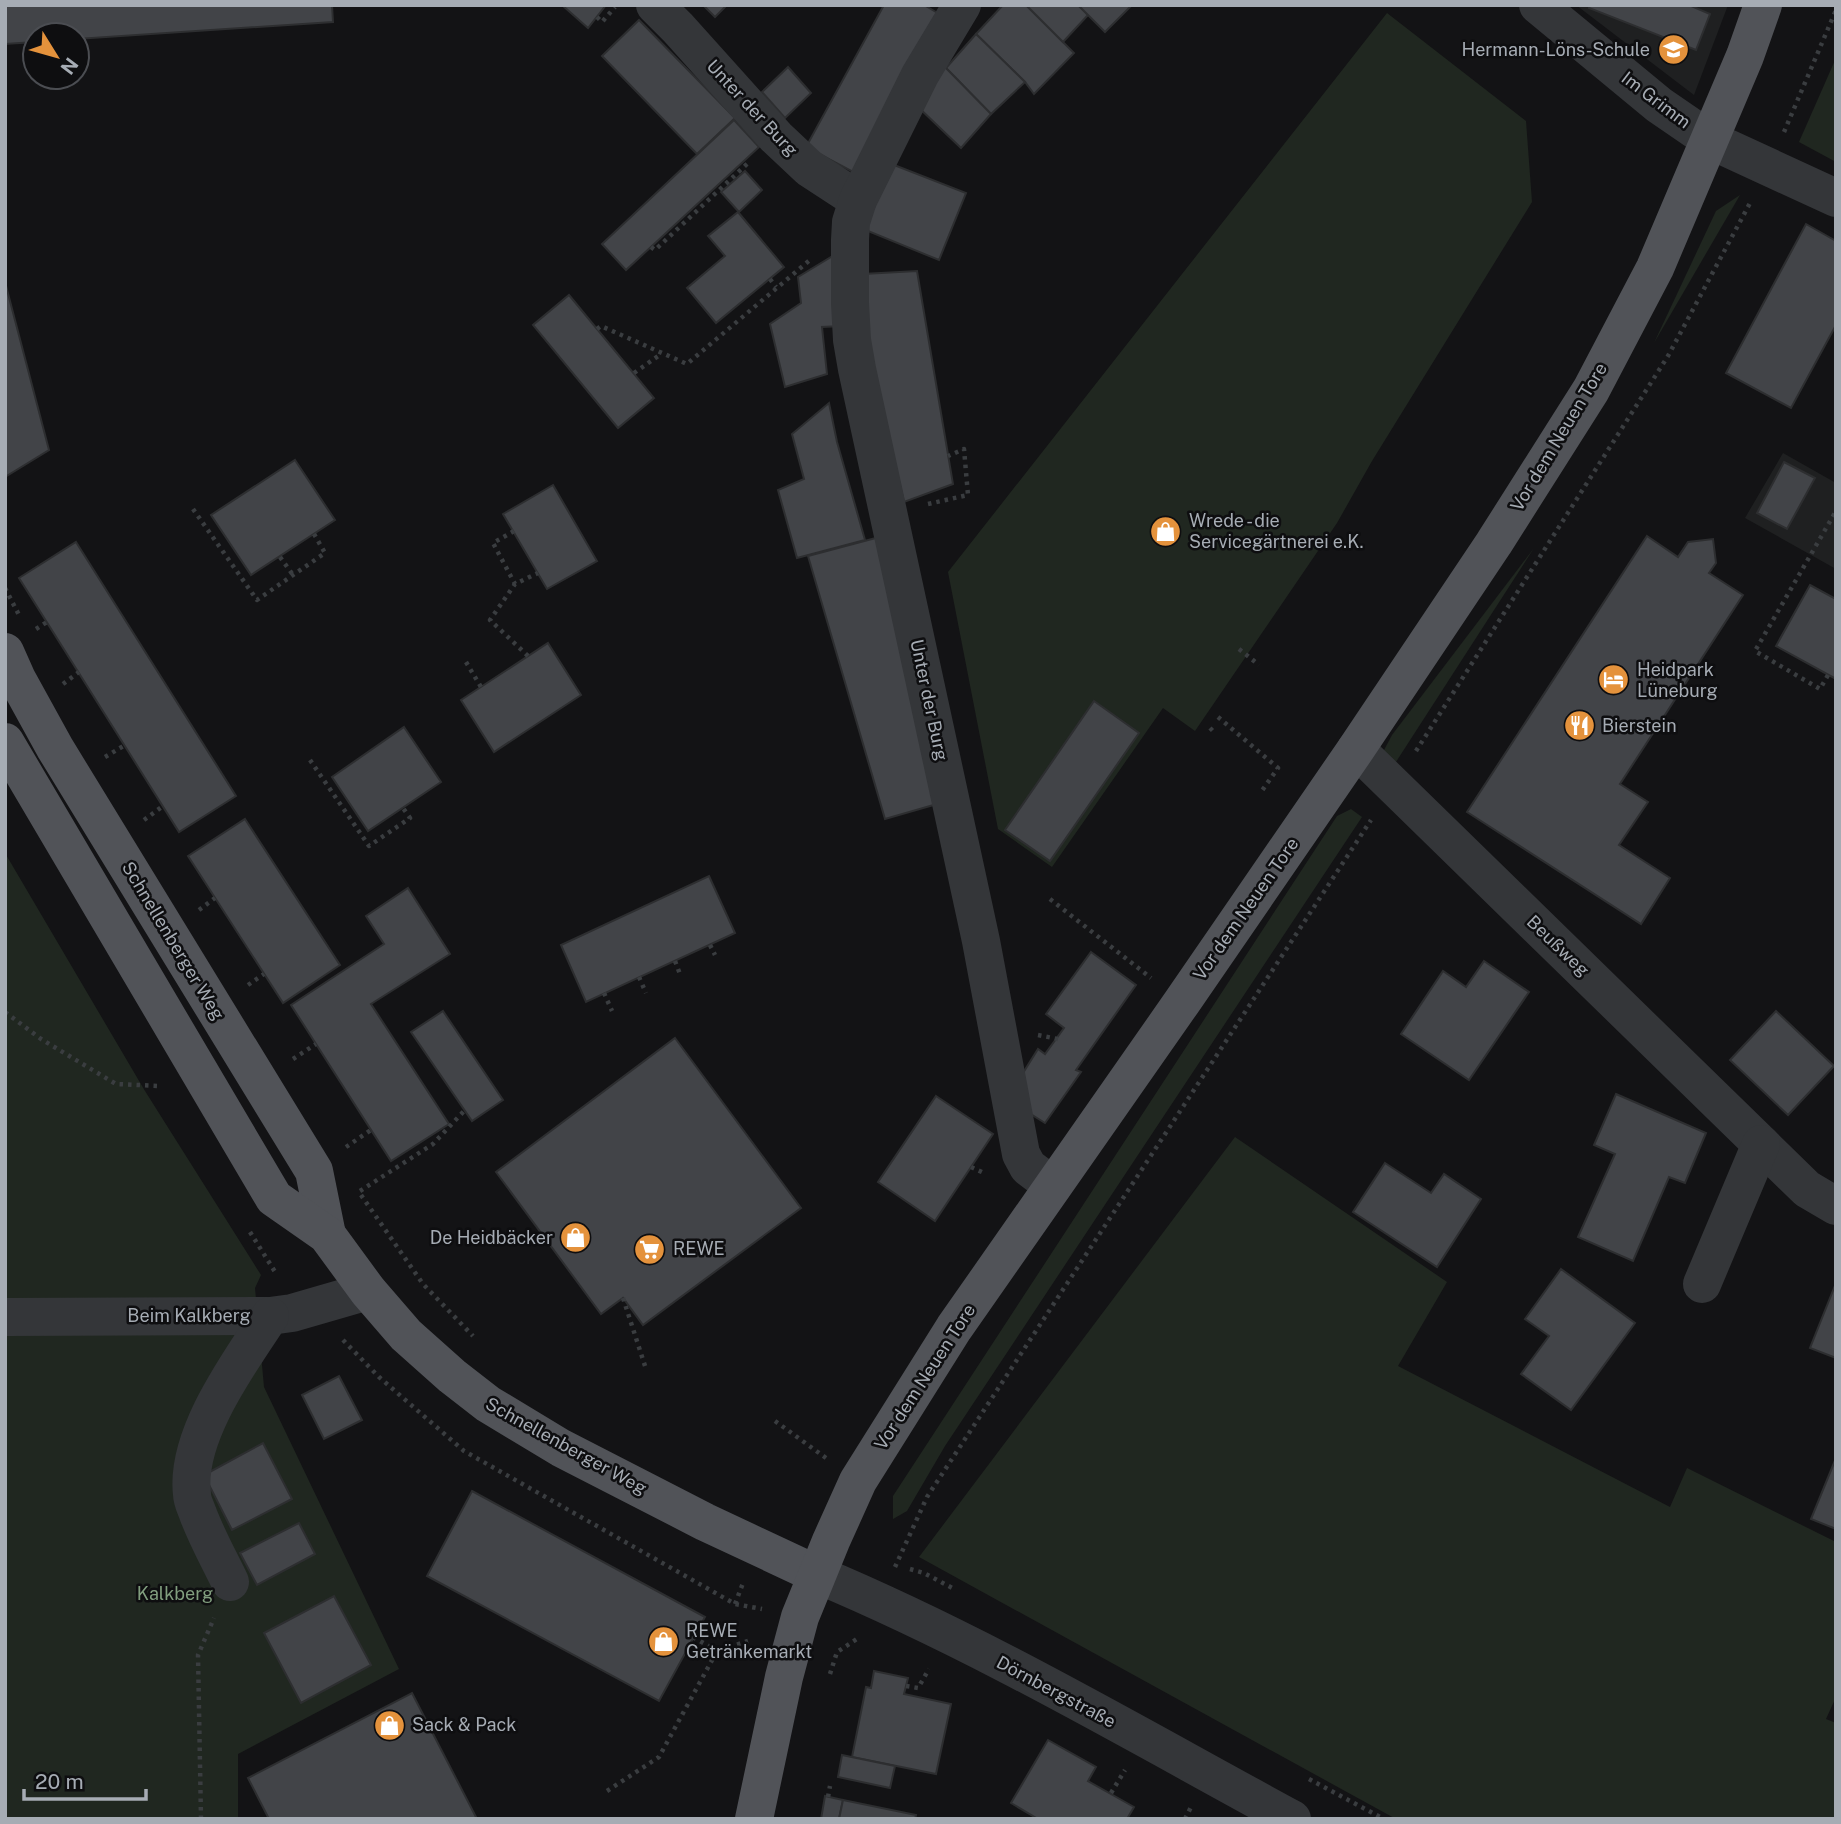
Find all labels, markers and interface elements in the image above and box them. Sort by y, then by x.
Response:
north arrow [21,21,91,91]
school or university icon: Hermann-Löns-Schule [1656,33,1690,67]
place label: Hermann-Löns-Schule [1461,39,1650,60]
text: N [56,54,83,79]
street label: Unter der Burg [703,55,802,160]
street label: Im Grimm [1618,67,1695,132]
street label: Vor dem Neuen Tore [1506,359,1611,515]
place label: Wrede - die Servicegärtnerei e.K. [1189,510,1364,552]
shop icon: Wrede - die Servicegärtnerei e.K. [1149,514,1183,548]
street label: Unter der Burg [906,637,953,763]
place label: Heidpark Lüneburg [1637,659,1718,701]
hotel icon: Heidpark Lüneburg [1597,663,1631,697]
restaurant icon: Bierstein [1562,709,1596,743]
place label: Bierstein [1602,715,1677,736]
street label: Vor dem Neuen Tore [1188,833,1303,984]
street label: Schnellenberger Weg [118,858,229,1024]
street label: Beußweg [1523,911,1594,981]
shop icon: De Heidbäcker [559,1221,593,1255]
place label: De Heidbäcker [430,1227,553,1248]
supermarket icon: REWE [633,1232,667,1266]
place label: REWE [673,1238,725,1259]
street label: Vor dem Neuen Tore [870,1300,979,1453]
street label: Beim Kalkberg [127,1305,251,1326]
street label: Schnellenberger Weg [482,1393,650,1499]
park label: Kalkberg [137,1583,213,1604]
place label: REWE Getränkemarkt [686,1620,812,1662]
shop icon: REWE Getränkemarkt [646,1624,680,1658]
street label: Dörnbergstraße [993,1651,1119,1732]
shop icon: Sack & Pack [372,1708,406,1742]
place label: Sack & Pack [412,1714,516,1735]
scale bar [24,1758,147,1802]
text: 20 m [35,1769,84,1794]

